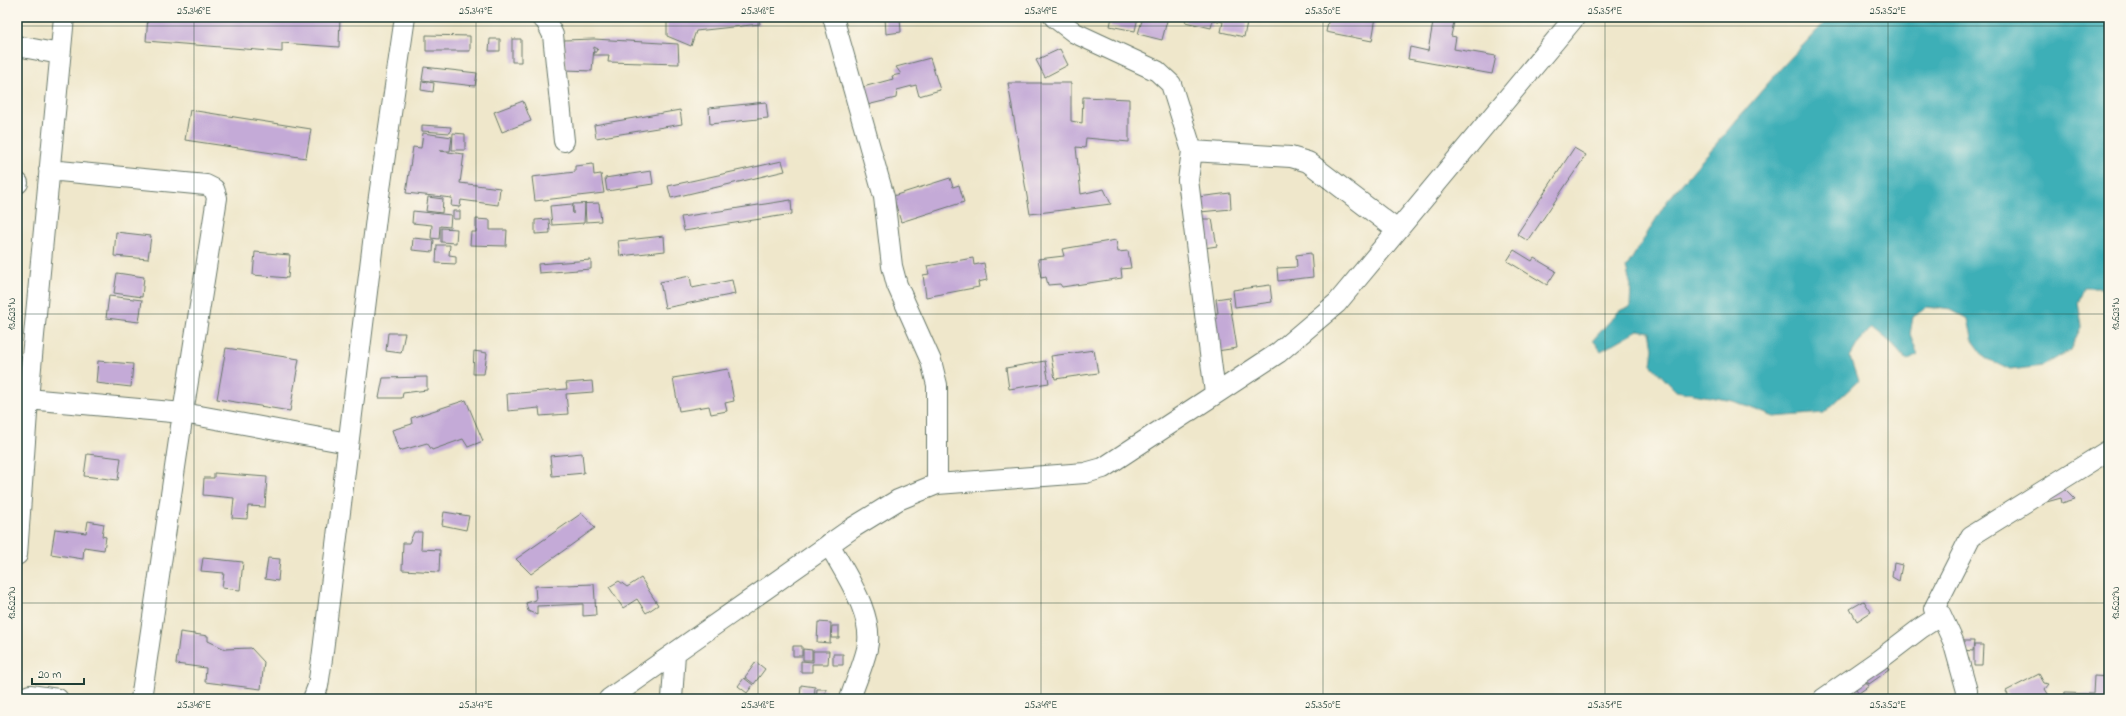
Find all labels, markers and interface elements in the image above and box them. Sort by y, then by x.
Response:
text: 25.346°E [177,4,211,19]
text: 25.347°E [459,4,493,19]
text: 25.348°E [741,4,775,19]
text: 25.349°E [1025,4,1057,19]
text: 25.350°E [1305,4,1341,19]
text: 25.351°E [1588,4,1622,19]
text: 25.352°E [1870,4,1906,19]
text: 13.623°N [5,298,20,330]
text: 13.623°N [2109,298,2124,330]
text: 13.622°N [5,586,20,620]
text: 13.622°N [2109,586,2124,620]
scale bar [32,660,84,686]
text: 20 m [38,666,61,684]
text: 25.346°E [177,698,211,713]
text: 25.347°E [459,698,493,713]
text: 25.348°E [741,698,775,713]
text: 25.349°E [1025,698,1057,713]
text: 25.350°E [1305,698,1341,713]
text: 25.351°E [1588,698,1622,713]
text: 25.352°E [1870,698,1906,713]

